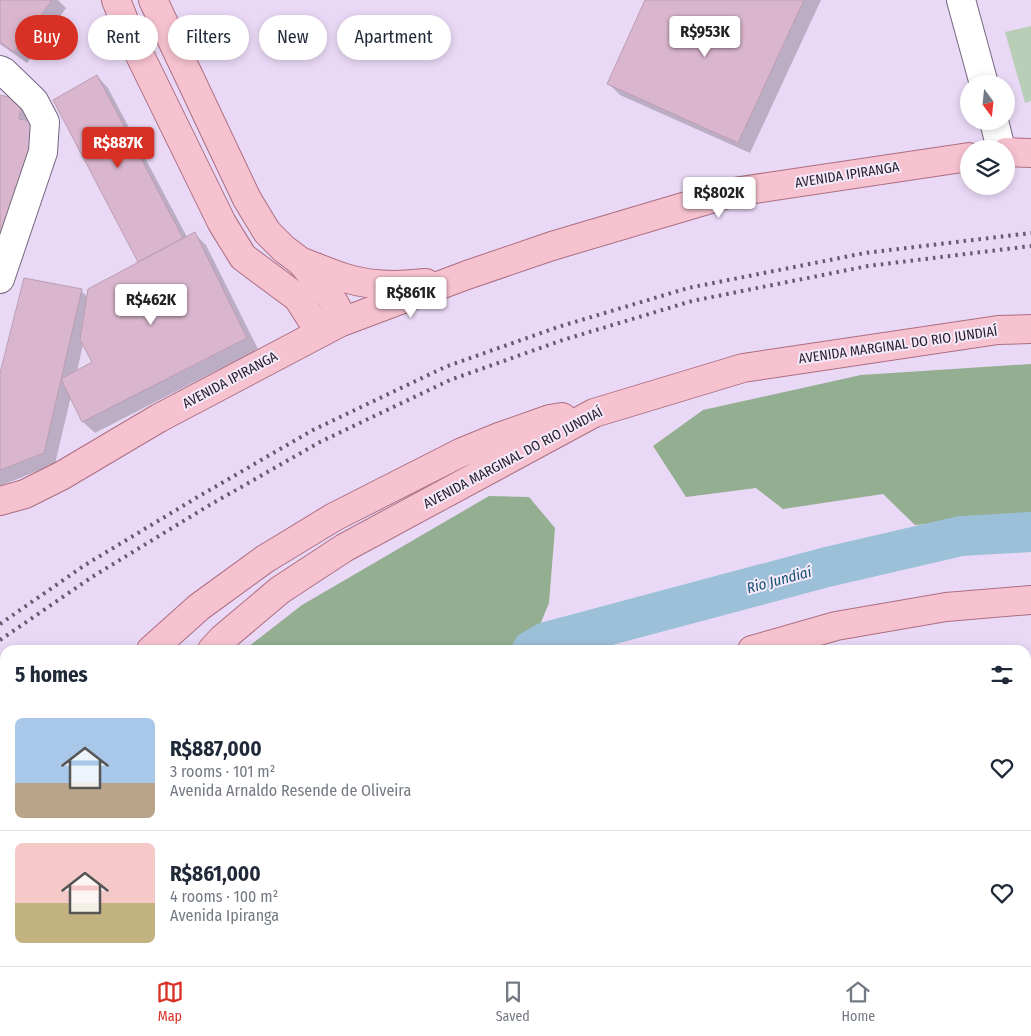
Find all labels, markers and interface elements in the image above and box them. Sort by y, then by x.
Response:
chip: Buy [15,15,78,60]
chip: Rent [88,15,158,60]
chip: Filters [168,15,249,60]
chip: New [259,15,327,60]
chip: Apartment [337,15,451,60]
pin: R$953K [664,15,746,58]
text: R$953K [680,22,730,41]
north arrow [960,75,1015,130]
map controls [960,75,1015,195]
pin: R$887K [77,126,159,169]
text: R$887K [93,133,143,152]
button: layers [960,140,1015,195]
street label: AVENIDA IPIRANGA [794,158,901,192]
pin: R$802K [678,176,760,219]
text: R$802K [694,183,744,202]
pin: R$861K [370,276,452,319]
text: R$861K [387,283,435,302]
pin: R$462K [110,284,192,326]
text: R$462K [126,290,176,309]
street label: AVENIDA MARGINAL DO RIO JUNDIAÍ [797,322,999,367]
street label: AVENIDA IPIRANGA [180,348,281,412]
street label: AVENIDA MARGINAL DO RIO JUNDIAÍ [420,402,606,513]
water label: Rio Jundiaí [745,562,815,597]
icon: filters [988,661,1016,689]
text: 5 homes [15,662,88,688]
text: R$887,000 [170,736,262,762]
icon: home [55,738,115,798]
icon: heart [988,754,1016,782]
text: 3 rooms · 101 m² [170,762,275,781]
text: Avenida Arnaldo Resende de Oliveira [170,781,411,800]
text: R$861,000 [170,861,261,887]
icon: home [55,863,115,923]
icon: heart [988,879,1016,907]
text: 4 rooms · 100 m² [170,887,278,906]
text: Avenida Ipiranga [170,906,279,925]
tab: Map [156,978,184,1025]
tab: Saved [496,978,530,1025]
tab: Home [842,978,875,1025]

